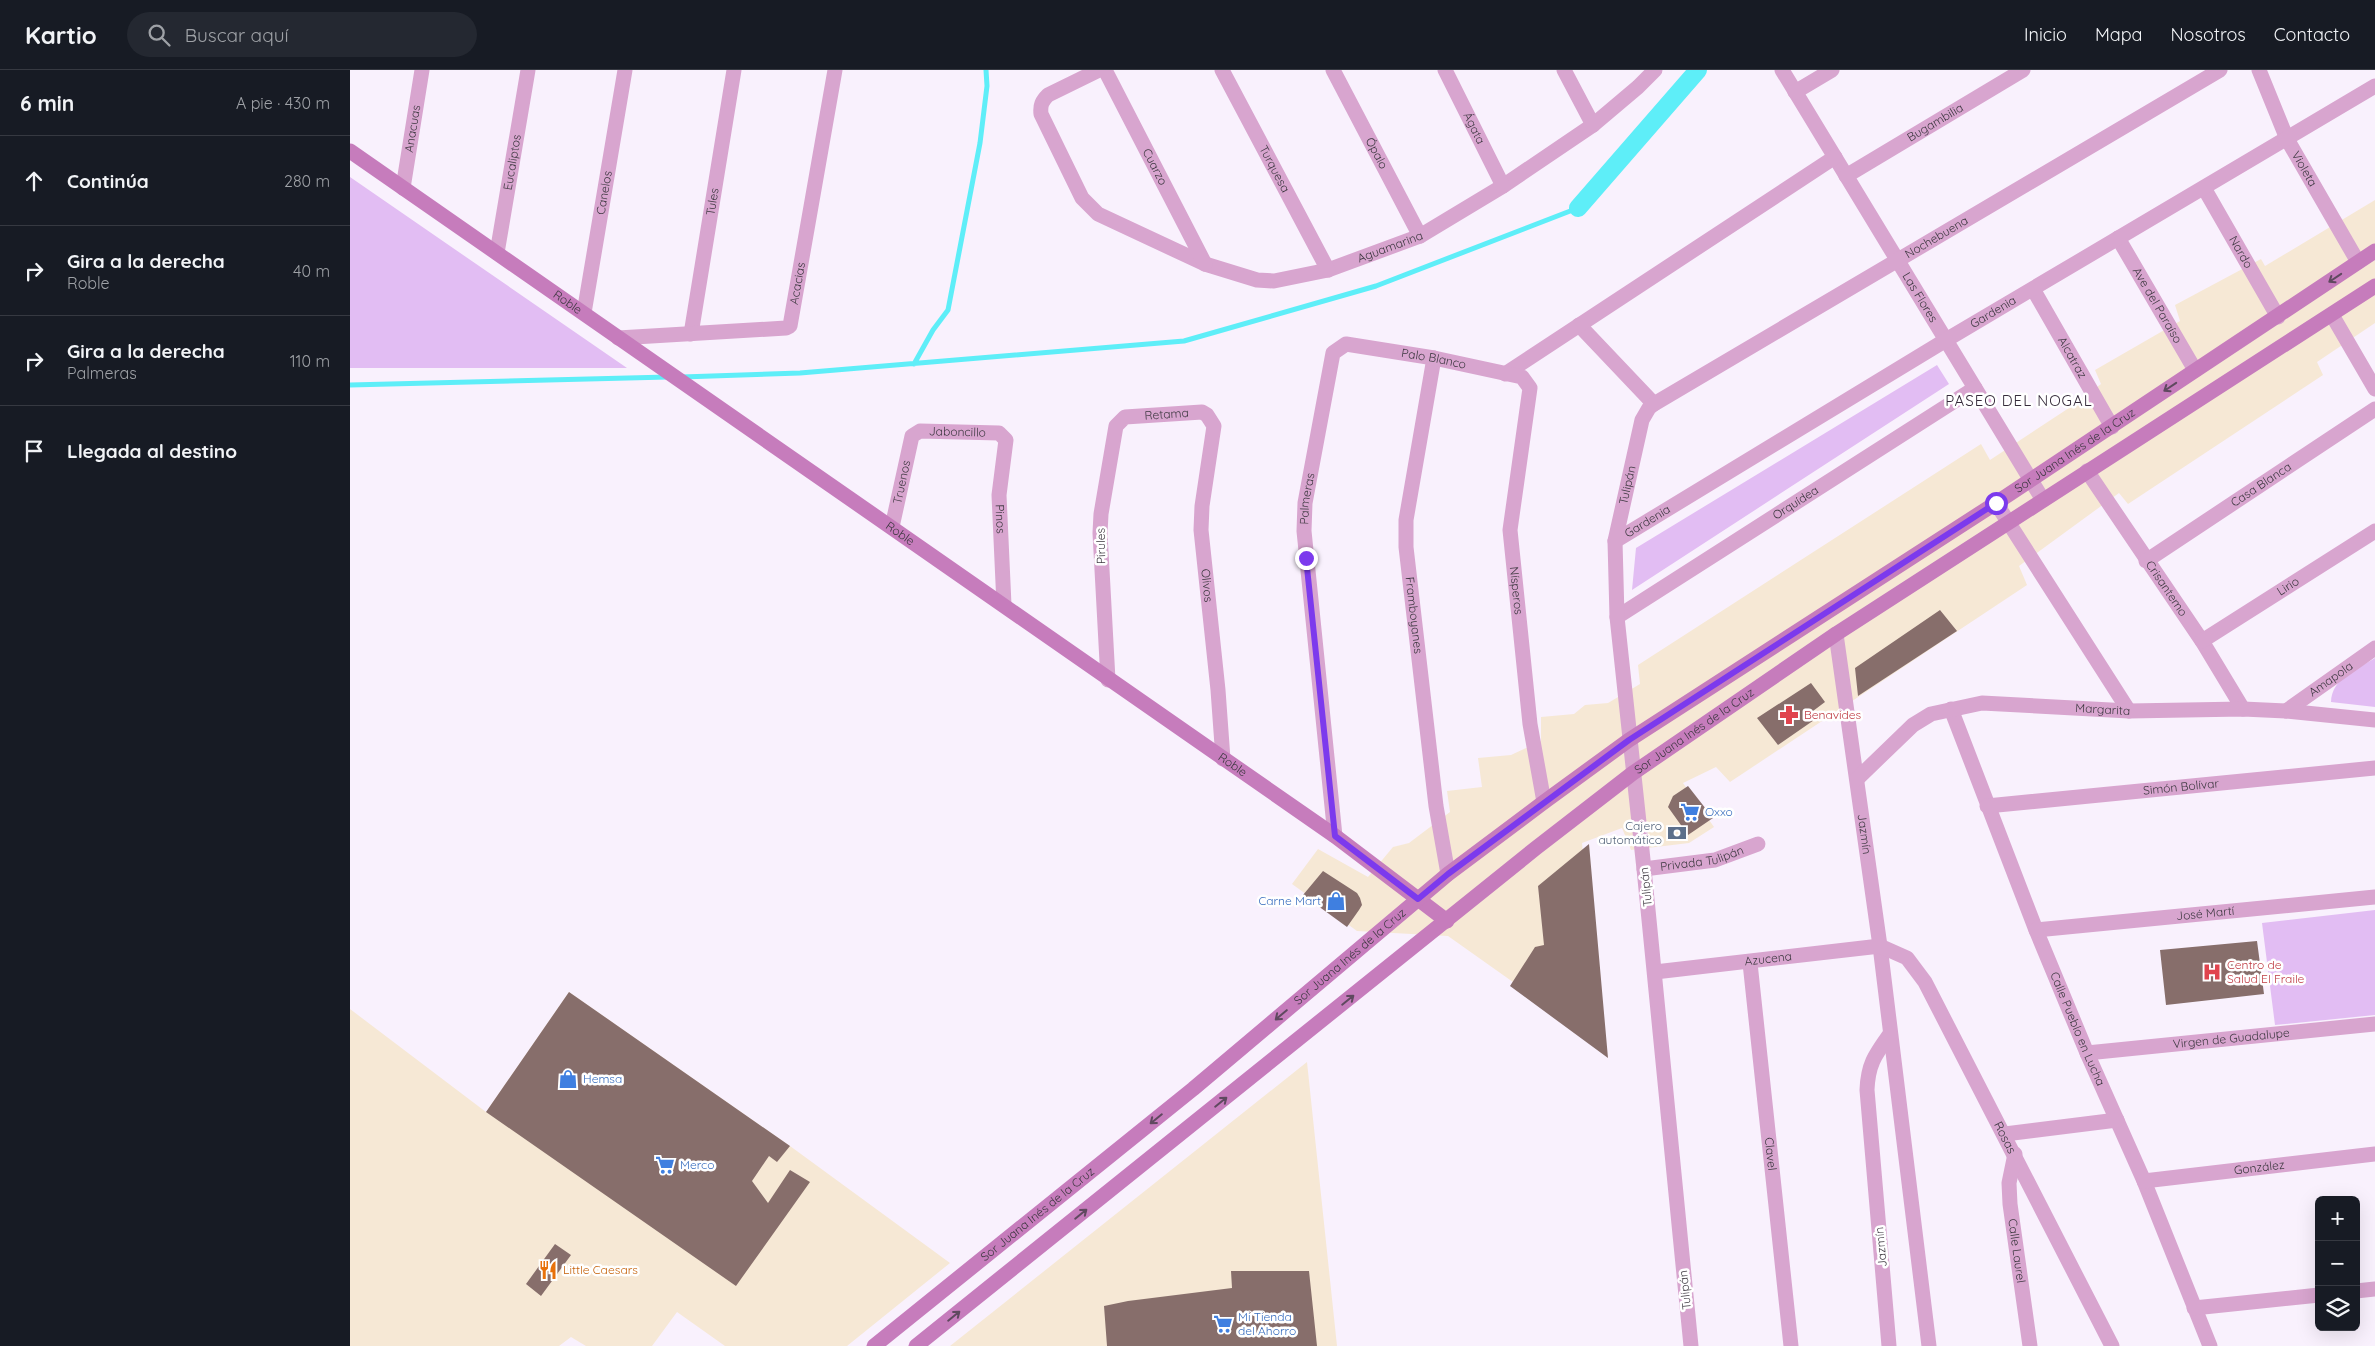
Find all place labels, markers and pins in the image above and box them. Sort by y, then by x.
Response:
pharmacy icon: Benavides [1778,704,1800,726]
place label: Benavides [1804,707,1862,722]
supermarket icon: Oxxo [1679,801,1701,823]
place label: Oxxo [1705,804,1733,819]
place label: Cajero automático [1598,818,1662,847]
bank icon: Cajero automático [1666,822,1688,844]
shop icon: Carne Mart [1325,890,1347,912]
place label: Carne Mart [1258,893,1321,908]
place label: Centro de Salud El Fraile [2227,957,2305,986]
hospital icon: Centro de Salud El Fraile [2201,961,2223,983]
shop icon: Hemsa [557,1068,579,1090]
place label: Hemsa [583,1071,622,1086]
supermarket icon: Merco [654,1154,676,1176]
place label: Merco [680,1157,715,1172]
restaurant icon: Little Caesars [537,1259,559,1281]
place label: Little Caesars [563,1262,638,1277]
place label: Mi Tienda del Ahorro [1238,1309,1296,1338]
supermarket icon: Mi Tienda del Ahorro [1212,1313,1234,1335]

